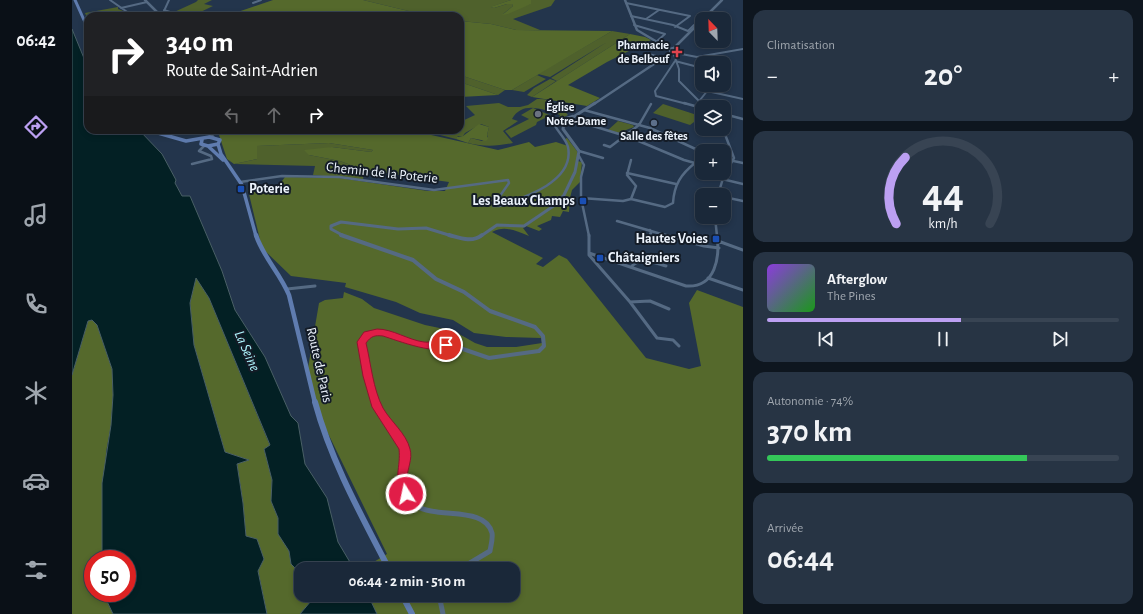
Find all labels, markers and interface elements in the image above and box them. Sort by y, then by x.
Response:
north arrow [695,12,731,48]
map controls [695,12,731,224]
icon: right [100,28,152,80]
text: 340 m [166,29,234,57]
text: 06:42 [16,32,56,50]
place label: Pharmacie de Belbeuf [617,39,670,65]
text: Climatisation [767,39,835,52]
marker: Pharmacie de Belbeuf [672,47,682,57]
button: sound [695,56,731,92]
text: 20° [924,61,962,91]
text: Route de Saint-Adrien [166,62,318,80]
text: − [767,65,778,87]
text: + [1108,65,1119,87]
place label: Église Notre-Dame [546,99,606,127]
button: layers [695,100,731,136]
icon: left [221,104,243,126]
icon: ahead [263,104,285,126]
icon: right [305,104,327,126]
marker: Église Notre-Dame [533,109,543,119]
icon: directions [22,113,50,141]
marker: Salle des fêtes [649,118,659,128]
place label: Salle des fêtes [620,130,688,142]
button: + [695,144,731,180]
street label: Chemin de la Poterie [326,160,438,186]
text: 44 [922,174,964,215]
place label: Poterie [249,182,290,196]
marker: Poterie [236,184,246,194]
button: − [695,188,731,224]
place label: Les Beaux Champs [472,194,575,208]
marker: Les Beaux Champs [578,196,588,206]
icon: music [22,201,50,229]
text: km/h [928,217,958,231]
place label: Hautes Voies [636,232,708,246]
marker: Hautes Voies [711,234,721,244]
place label: Châtaigniers [608,251,680,265]
marker: Châtaigniers [595,253,605,263]
text: Afterglow [827,272,887,287]
icon: phone [22,290,50,318]
text: The Pines [827,290,876,303]
street label: Route de Paris [304,326,334,404]
water label: La Seine [231,328,263,374]
pin [429,328,463,362]
icon: previous [815,328,837,350]
icon: pause [932,328,954,350]
icon: next [1049,328,1071,350]
icon: arrive [435,334,457,356]
icon: climate [22,379,50,407]
text: Autonomie · 74% [767,395,853,408]
text: 370 km [767,417,852,447]
icon: car [22,467,50,495]
position arrow [385,473,427,515]
text: Arrivée [767,522,803,535]
text: 06:44 [767,544,834,574]
speed limit sign: 50 [84,550,136,602]
icon: filters [22,556,50,584]
text: 06:44 · 2 min · 510 m [349,574,465,589]

